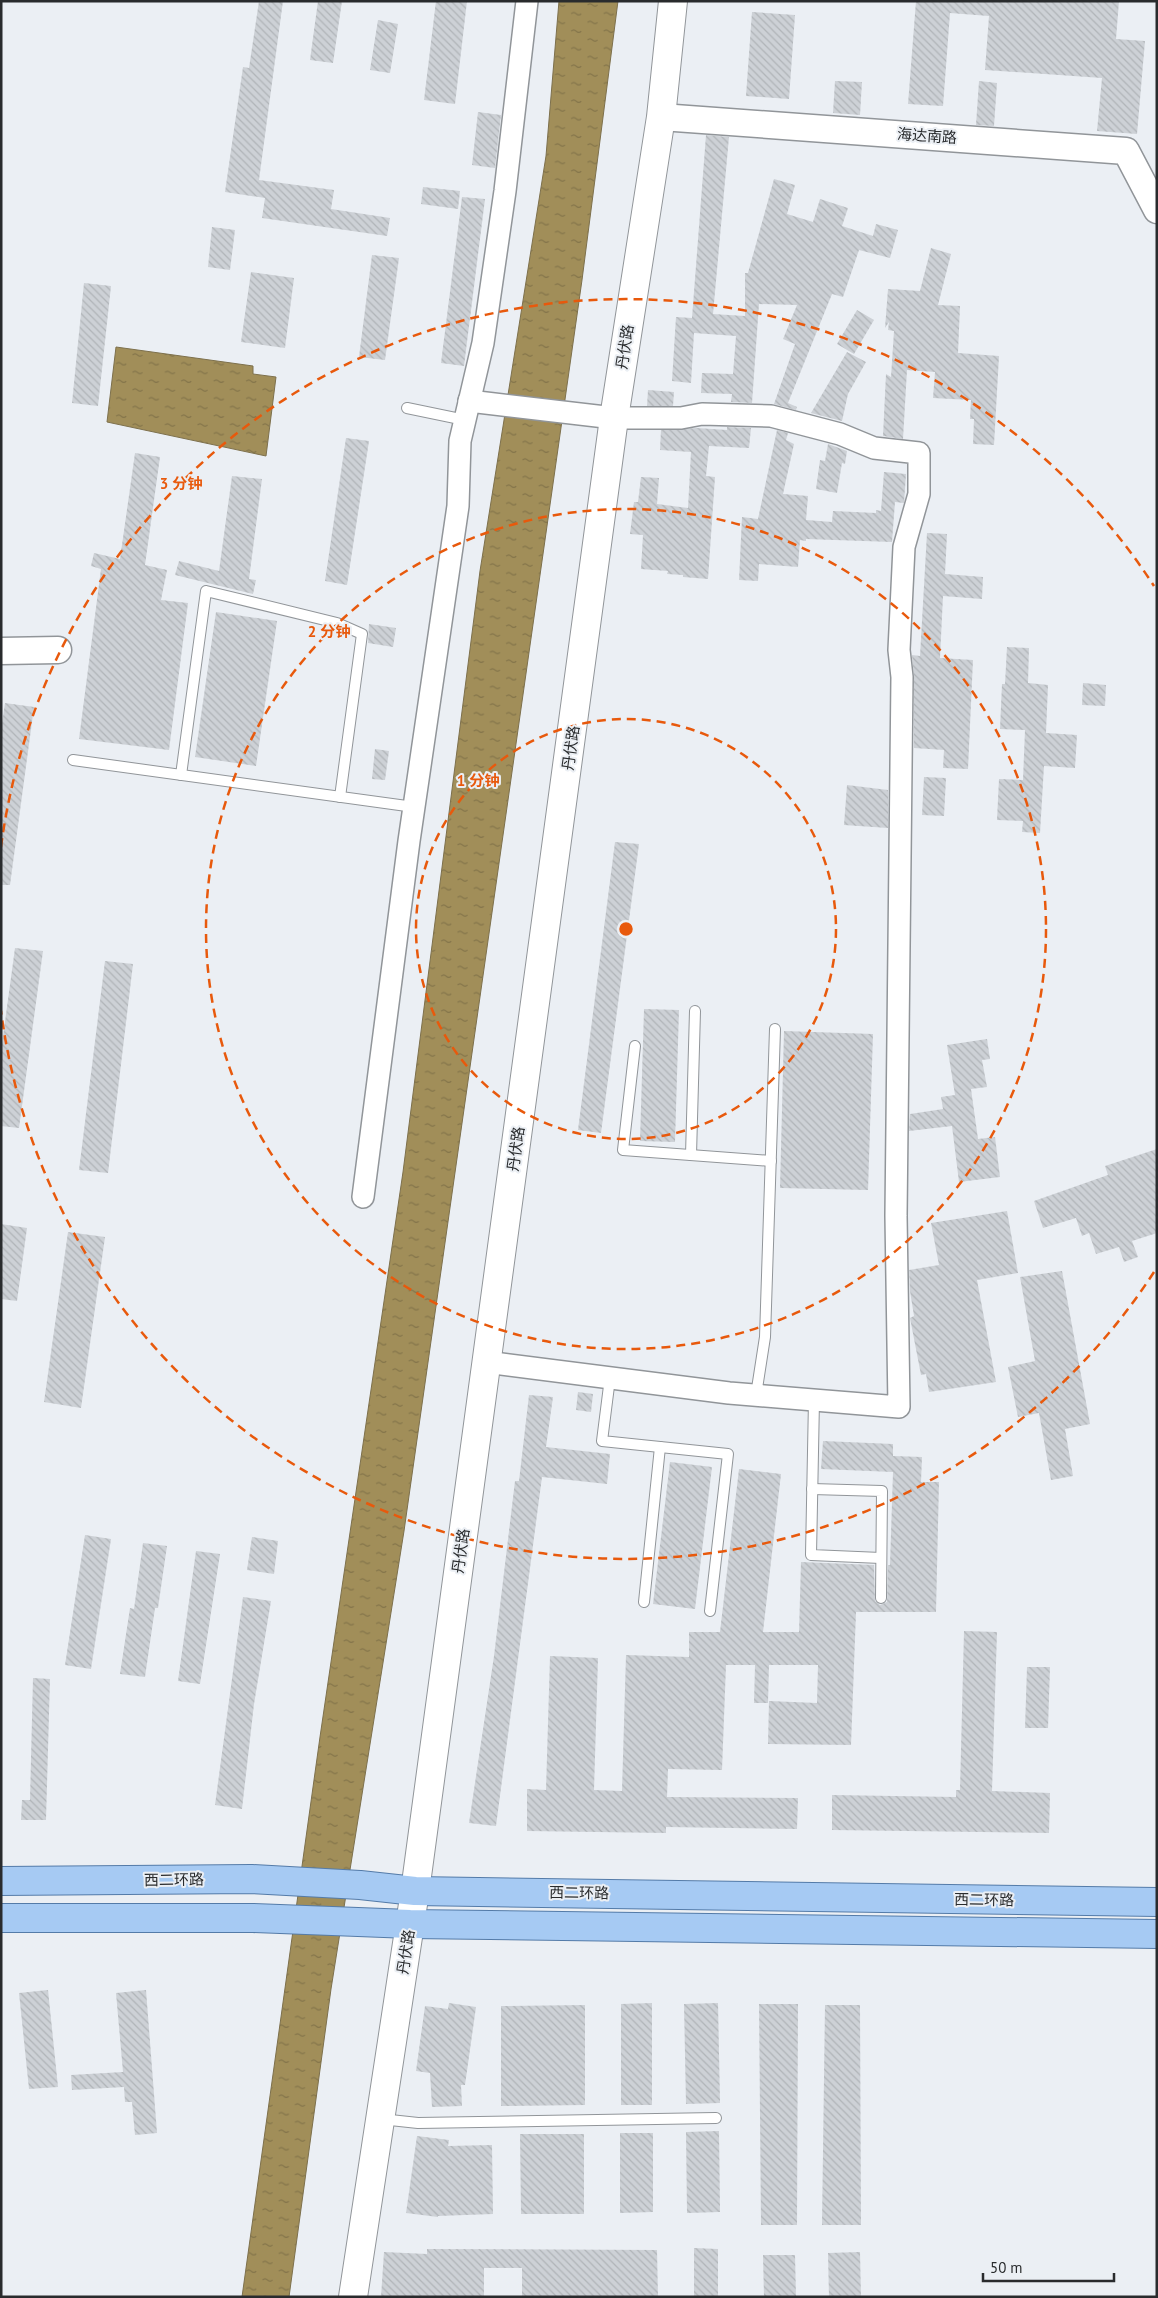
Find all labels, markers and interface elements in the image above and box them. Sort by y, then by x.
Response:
street label: 海达南路 [896,124,958,147]
street label: 丹伏路 [612,323,637,371]
text: 3 分钟 [160,474,202,493]
text: 2 分钟 [308,622,350,641]
street label: 丹伏路 [558,724,583,772]
text: 1 分钟 [457,771,499,790]
centre of rings [617,920,635,938]
street label: 丹伏路 [503,1125,528,1173]
street label: 丹伏路 [448,1527,473,1575]
street label: 西二环路 [144,1869,204,1890]
street label: 西二环路 [549,1882,609,1903]
street label: 西二环路 [954,1889,1014,1910]
street label: 丹伏路 [393,1928,418,1976]
scale bar [983,2250,1114,2282]
text: 50 m [990,2258,1023,2277]

